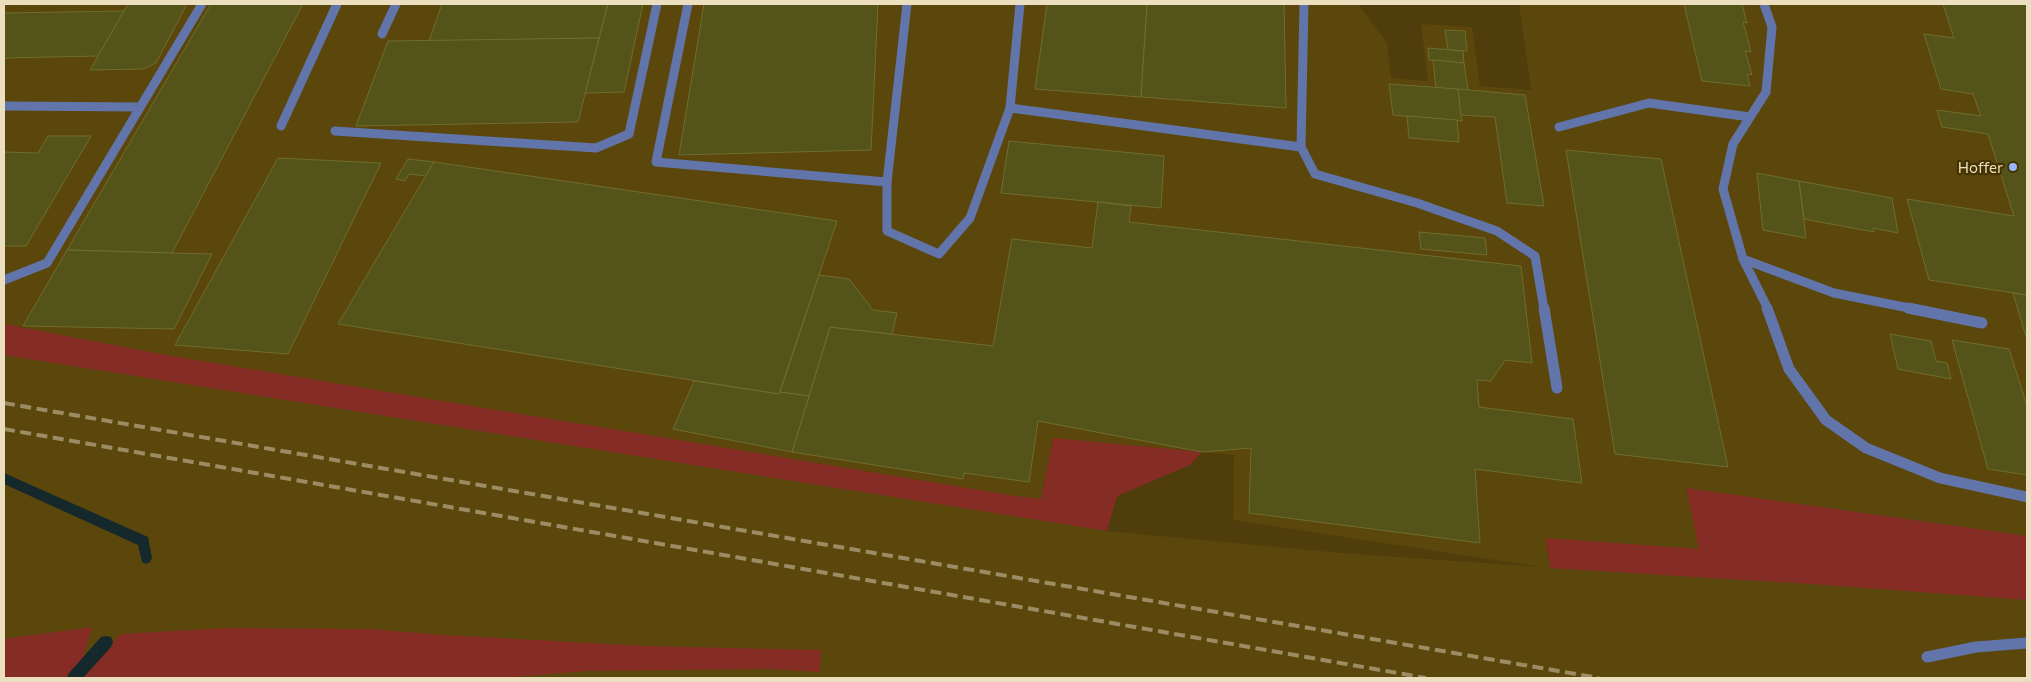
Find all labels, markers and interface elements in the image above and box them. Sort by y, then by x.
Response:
place label: Hoffer [1958,158,2003,176]
marker: Hoffer [2007,161,2019,173]

